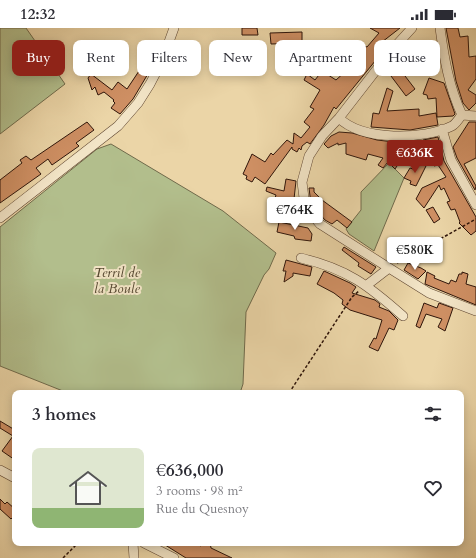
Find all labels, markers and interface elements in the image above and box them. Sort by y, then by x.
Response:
text: 12:32 [20,4,55,24]
chip: Buy [12,40,65,76]
chip: Rent [73,40,129,76]
chip: Filters [137,40,201,76]
chip: New [209,40,267,76]
chip: Apartment [275,40,366,76]
chip: House [374,40,440,76]
pin: €636K [387,140,443,174]
text: €636K [396,144,434,162]
pin: €764K [267,197,323,231]
text: €764K [276,201,314,219]
pin: €580K [387,237,443,271]
text: €580K [396,241,434,259]
park label: Terril de la Boule [94,263,141,298]
text: 3 homes [32,403,96,426]
icon: filters [422,403,444,425]
text: €636,000 [156,459,223,482]
icon: home [64,464,112,512]
icon: heart [422,477,444,499]
text: 3 rooms · 98 m² [156,482,243,500]
text: Rue du Quesnoy [156,500,249,518]

